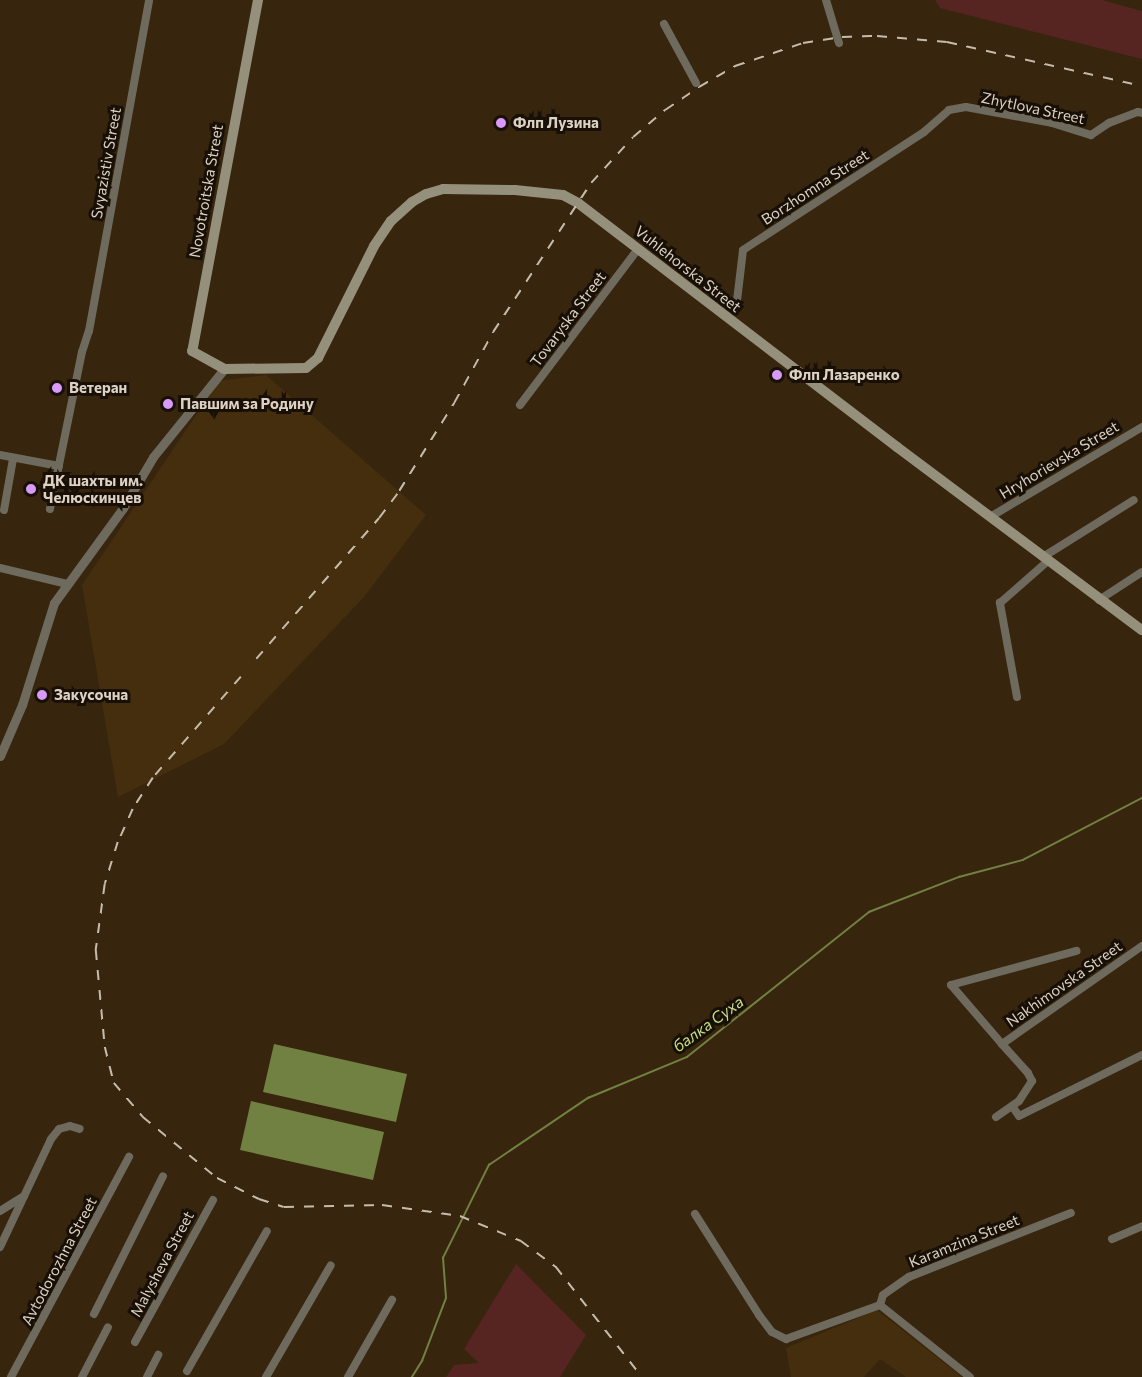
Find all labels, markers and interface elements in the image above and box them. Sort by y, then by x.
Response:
street label: Zhytlova Street [979,88,1087,128]
street label: Svyazistiv Street [87,106,125,220]
place label: Флп Лузина [513,114,599,132]
marker: Флп Лузина [494,116,508,130]
street label: Novotroitska Street [185,123,227,259]
street label: Borzhomna Street [758,146,872,228]
street label: Vuhlehorska Street [631,222,745,316]
street label: Tovaryska Street [526,268,610,370]
place label: Флп Лазаренко [789,366,900,384]
marker: Флп Лазаренко [770,368,784,382]
place label: Ветеран [69,379,127,397]
marker: Ветеран [50,381,64,395]
place label: Павшим за Родину [180,395,314,413]
marker: Павшим за Родину [161,397,175,411]
street label: Hryhorievska Street [996,417,1122,503]
place label: ДК шахты им. Челюскинцев [43,471,143,506]
marker: ДК шахты им. Челюскинцев [24,482,38,496]
place label: Закусочна [54,686,128,704]
marker: Закусочна [35,688,49,702]
street label: Nakhimovska Street [1003,937,1125,1031]
water label: балка Суха [669,992,747,1056]
street label: Avtodorozhna Street [18,1194,100,1328]
street label: Malysheva Street [127,1208,197,1320]
street label: Karamzina Street [906,1211,1022,1271]

